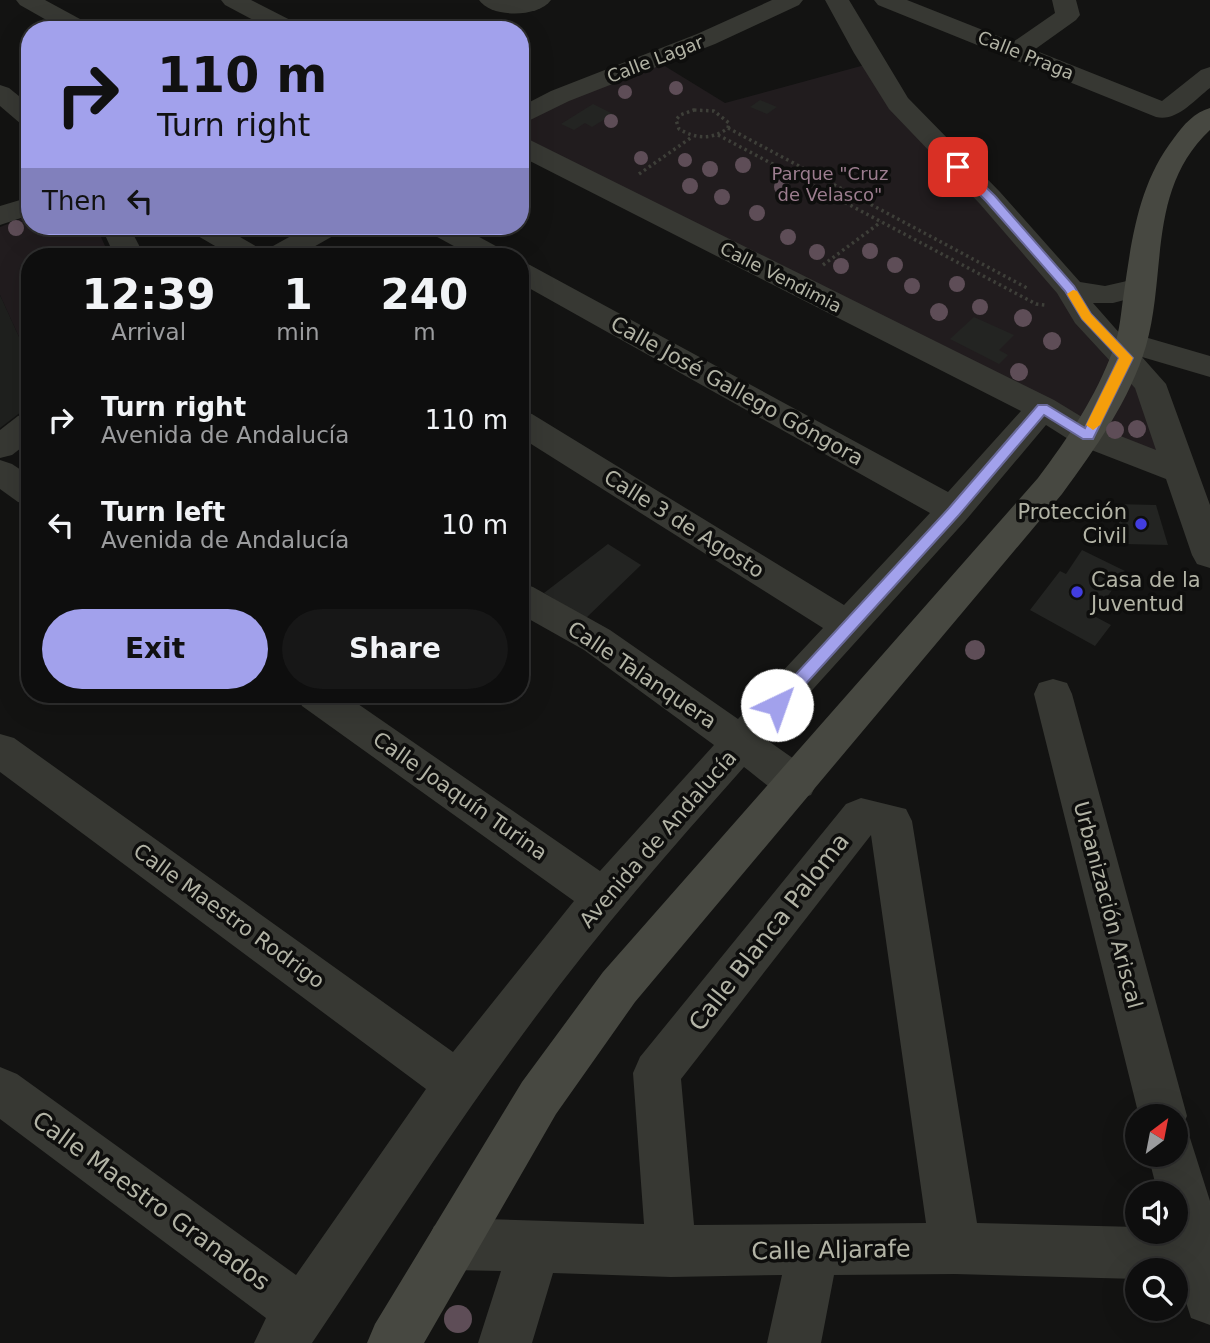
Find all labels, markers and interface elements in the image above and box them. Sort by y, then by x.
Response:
street label: Calle Praga [975,26,1077,84]
street label: Calle Lagar [604,31,707,87]
text: 110 m [157,47,327,104]
icon: right [42,49,133,140]
text: Turn right [157,106,310,144]
pin [928,137,988,197]
icon: arrive [939,148,977,186]
park label: Parque "Cruz de Velasco" [772,163,888,205]
icon: left [121,182,159,220]
text: Then [42,186,107,216]
street label: Calle Vendimia [717,237,845,317]
text: 12:39 [82,270,216,319]
text: 1 [283,270,313,319]
text: 240 [381,270,468,319]
street label: Calle José Gallego Góngora [607,311,867,471]
text: Arrival [111,319,186,345]
text: min [276,319,320,345]
text: m [413,319,436,345]
text: Turn right [101,392,246,422]
icon: right [42,401,80,439]
text: 110 m [425,405,508,435]
text: Avenida de Andalucía [101,422,349,448]
street label: Calle 3 de Agosto [599,465,769,583]
text: Turn left [101,497,225,527]
place label: Protección Civil [1017,500,1127,548]
icon: left [42,506,80,544]
text: 10 m [441,510,508,540]
marker: Protección Civil [1133,516,1149,532]
text: Avenida de Andalucía [101,527,349,553]
place label: Casa de la Juventud [1089,568,1201,616]
marker: Casa de la Juventud [1069,584,1085,600]
button: Exit [42,609,268,689]
button: Share [282,609,508,689]
street label: Calle Talanquera [563,616,721,734]
position arrow [740,668,814,742]
street label: Calle Joaquín Turina [368,727,552,865]
street label: Avenida de Andalucía [575,746,741,932]
street label: Urbanización Ariscal [1069,799,1147,1011]
street label: Calle Blanca Paloma [683,828,855,1036]
street label: Calle Maestro Rodrigo [129,839,329,993]
north arrow [1125,1104,1188,1167]
map controls [1125,1104,1188,1321]
street label: Calle Maestro Granados [27,1105,275,1297]
button: sound [1125,1181,1188,1244]
street label: Calle Aljarafe [751,1235,911,1265]
button: search [1125,1258,1188,1321]

